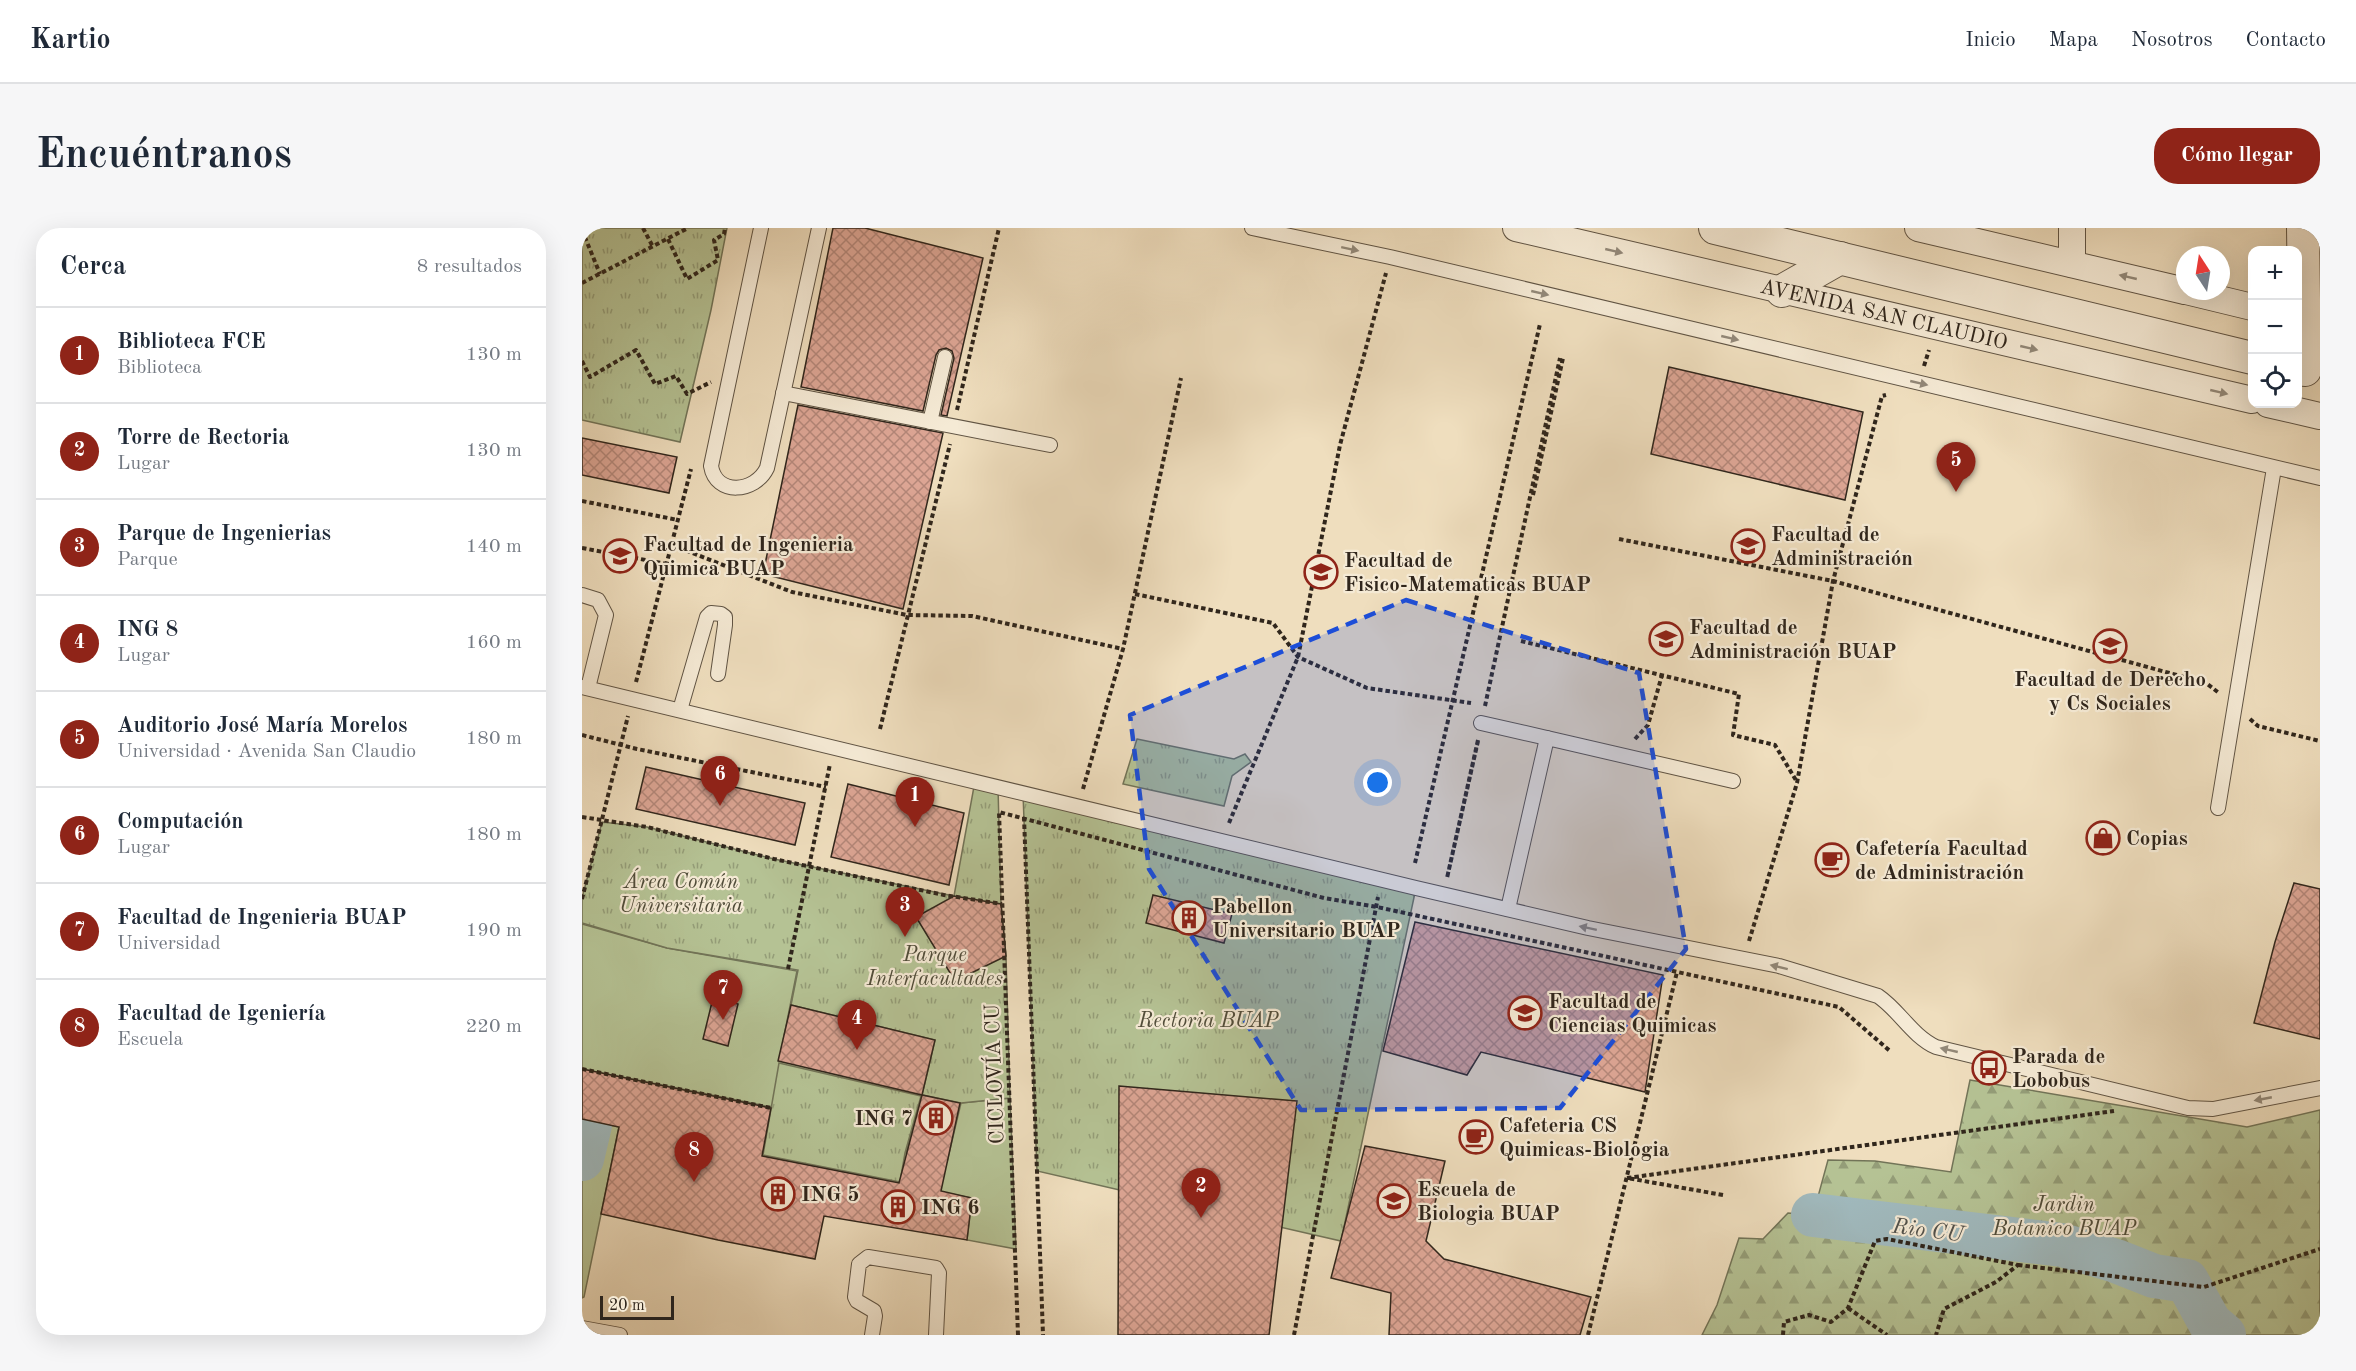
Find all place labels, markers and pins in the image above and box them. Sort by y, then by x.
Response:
pin: 5 [1936,442,1976,492]
place label: Facultad de Administración [1771,525,1913,570]
school or university icon: Facultad de Administración [1730,528,1766,564]
place label: Facultad de Ingenieria Quimica BUAP [643,535,854,580]
school or university icon: Facultad de Ingenieria Quimica BUAP [602,538,638,574]
place label: Facultad de Fisico-Matematicas BUAP [1344,551,1591,596]
school or university icon: Facultad de Fisico-Matematicas BUAP [1303,554,1339,590]
place label: Facultad de Administración BUAP [1689,618,1896,663]
school or university icon: Facultad de Administración BUAP [1648,621,1684,657]
school or university icon: Facultad de Derecho y Cs Sociales [2092,628,2128,664]
place label: Facultad de Derecho y Cs Sociales [2014,670,2206,715]
pin: 6 [700,756,740,806]
pin: 1 [896,778,934,827]
shop icon: Copias [2085,820,2121,856]
place label: Copias [2126,829,2188,850]
place label: Cafetería Facultad de Administración [1855,839,2028,884]
cafe icon: Cafetería Facultad de Administración [1814,842,1850,878]
pin: 3 [886,888,924,937]
place label: Pabellon Universitario BUAP [1212,897,1400,942]
building icon: Pabellon Universitario BUAP [1171,900,1207,936]
pin: 7 [704,970,742,1020]
place label: Facultad de Ciencias Quimicas [1548,992,1717,1037]
school or university icon: Facultad de Ciencias Quimicas [1507,995,1543,1031]
pin: 4 [838,1000,876,1050]
place label: Parada de Lobobus [2012,1047,2105,1092]
bus stop icon: Parada de Lobobus [1971,1050,2007,1086]
building icon: ING 7 [918,1100,954,1136]
place label: ING 7 [855,1109,913,1130]
place label: Cafeteria CS Quimicas-Biologia [1499,1116,1670,1161]
cafe icon: Cafeteria CS Quimicas-Biologia [1458,1119,1494,1155]
pin: 8 [674,1132,714,1182]
pin: 2 [1182,1168,1220,1218]
building icon: ING 5 [760,1176,796,1212]
place label: Escuela de Biologia BUAP [1417,1180,1560,1225]
school or university icon: Escuela de Biologia BUAP [1376,1183,1412,1219]
place label: ING 5 [801,1185,859,1206]
building icon: ING 6 [880,1189,916,1225]
place label: ING 6 [921,1198,979,1219]

